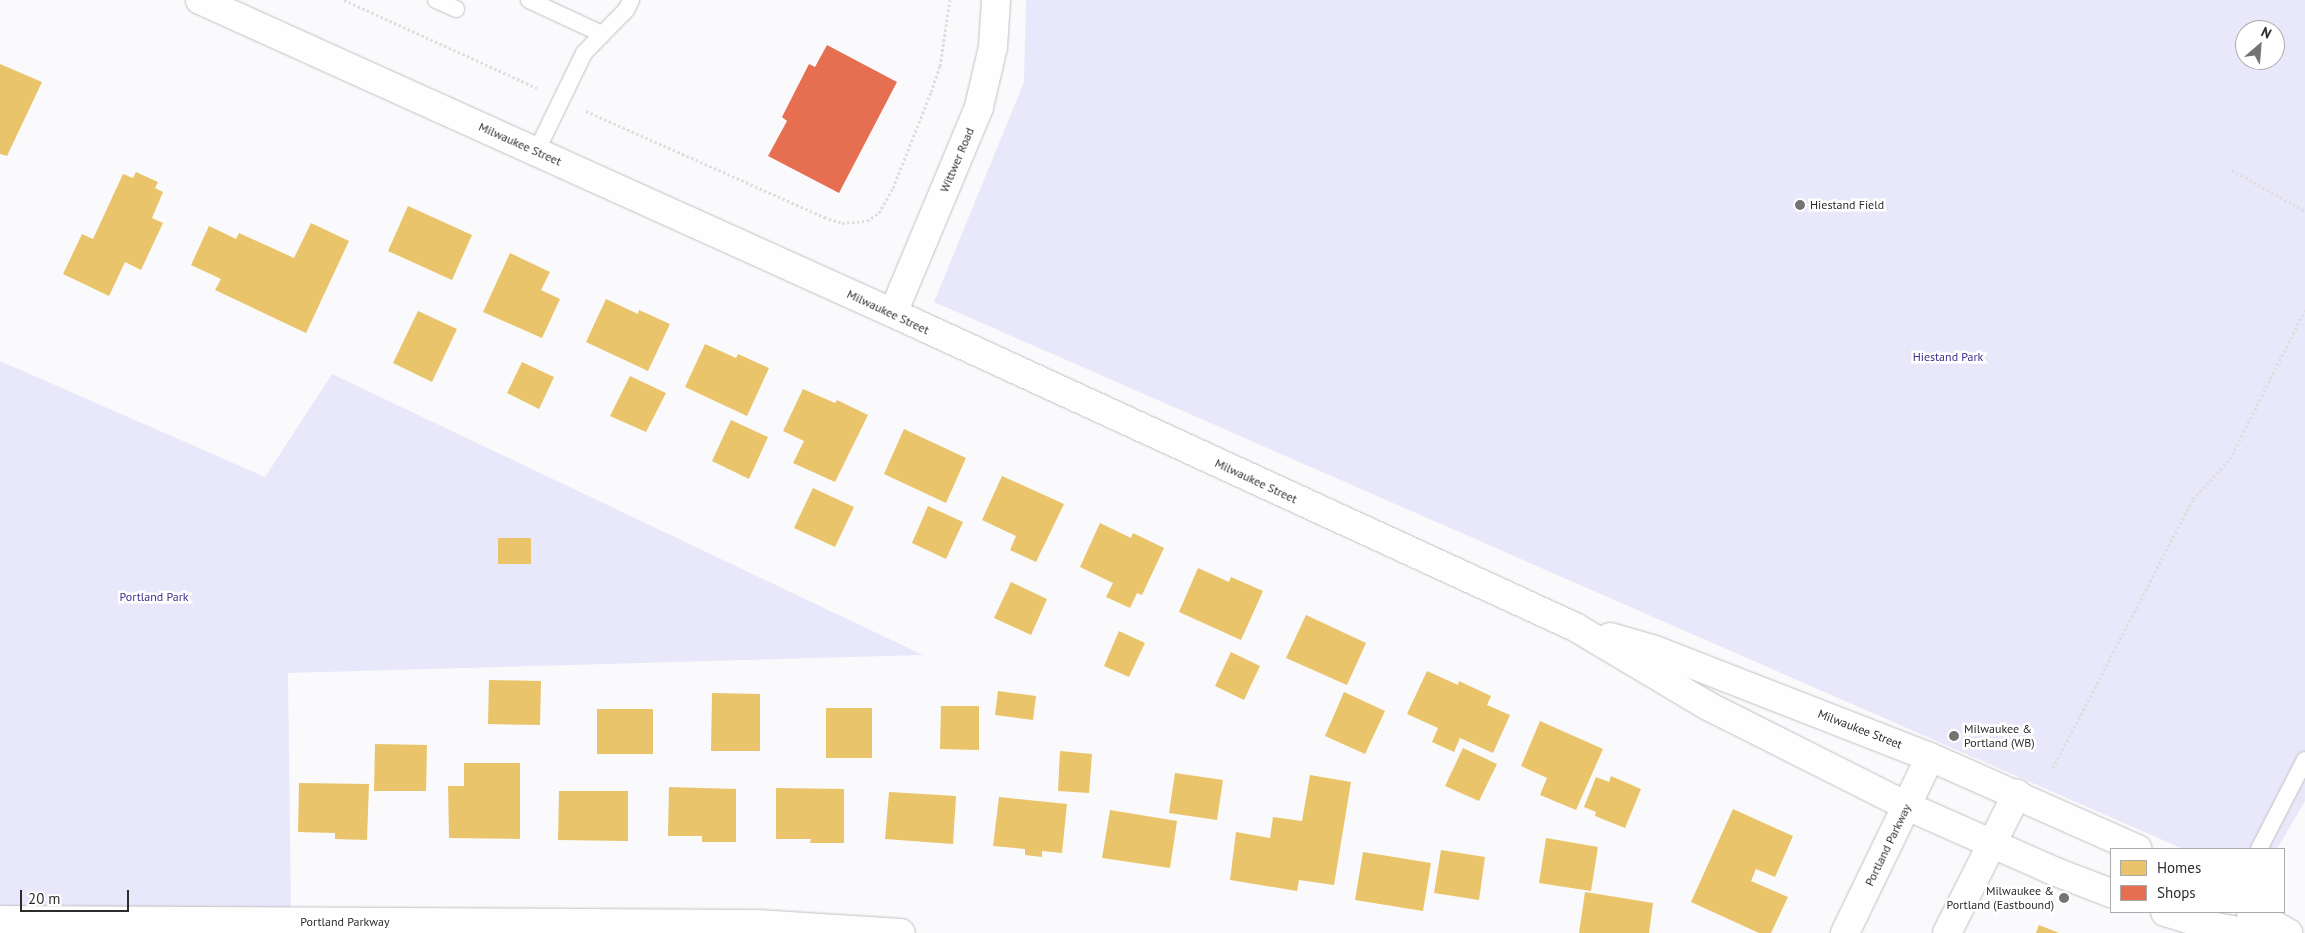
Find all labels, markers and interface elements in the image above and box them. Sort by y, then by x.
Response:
north arrow [2235,20,2285,70]
text: N [2258,22,2275,43]
street label: Milwaukee Street [476,119,564,169]
street label: Wittwer Road [937,126,977,194]
place label: Hiestand Field [1810,198,1884,212]
marker: Hiestand Field [1794,199,1806,211]
street label: Milwaukee Street [845,287,931,337]
park label: Hiestand Park [1913,350,1983,364]
street label: Milwaukee Street [1213,456,1299,506]
park label: Portland Park [120,590,188,604]
street label: Milwaukee Street [1816,706,1904,752]
place label: Milwaukee & Portland (WB) [1964,722,2035,750]
marker: Milwaukee & Portland (WB) [1948,730,1960,742]
street label: Portland Parkway [1862,802,1914,888]
legend [2110,848,2285,913]
text: Homes [2157,858,2201,877]
scale bar [22,880,131,912]
text: Shops [2157,883,2196,902]
place label: Milwaukee & Portland (Eastbound) [1946,884,2054,912]
text: 20 m [28,889,61,908]
marker: Milwaukee & Portland (Eastbound) [2058,892,2070,904]
street label: Portland Parkway [300,915,390,929]

